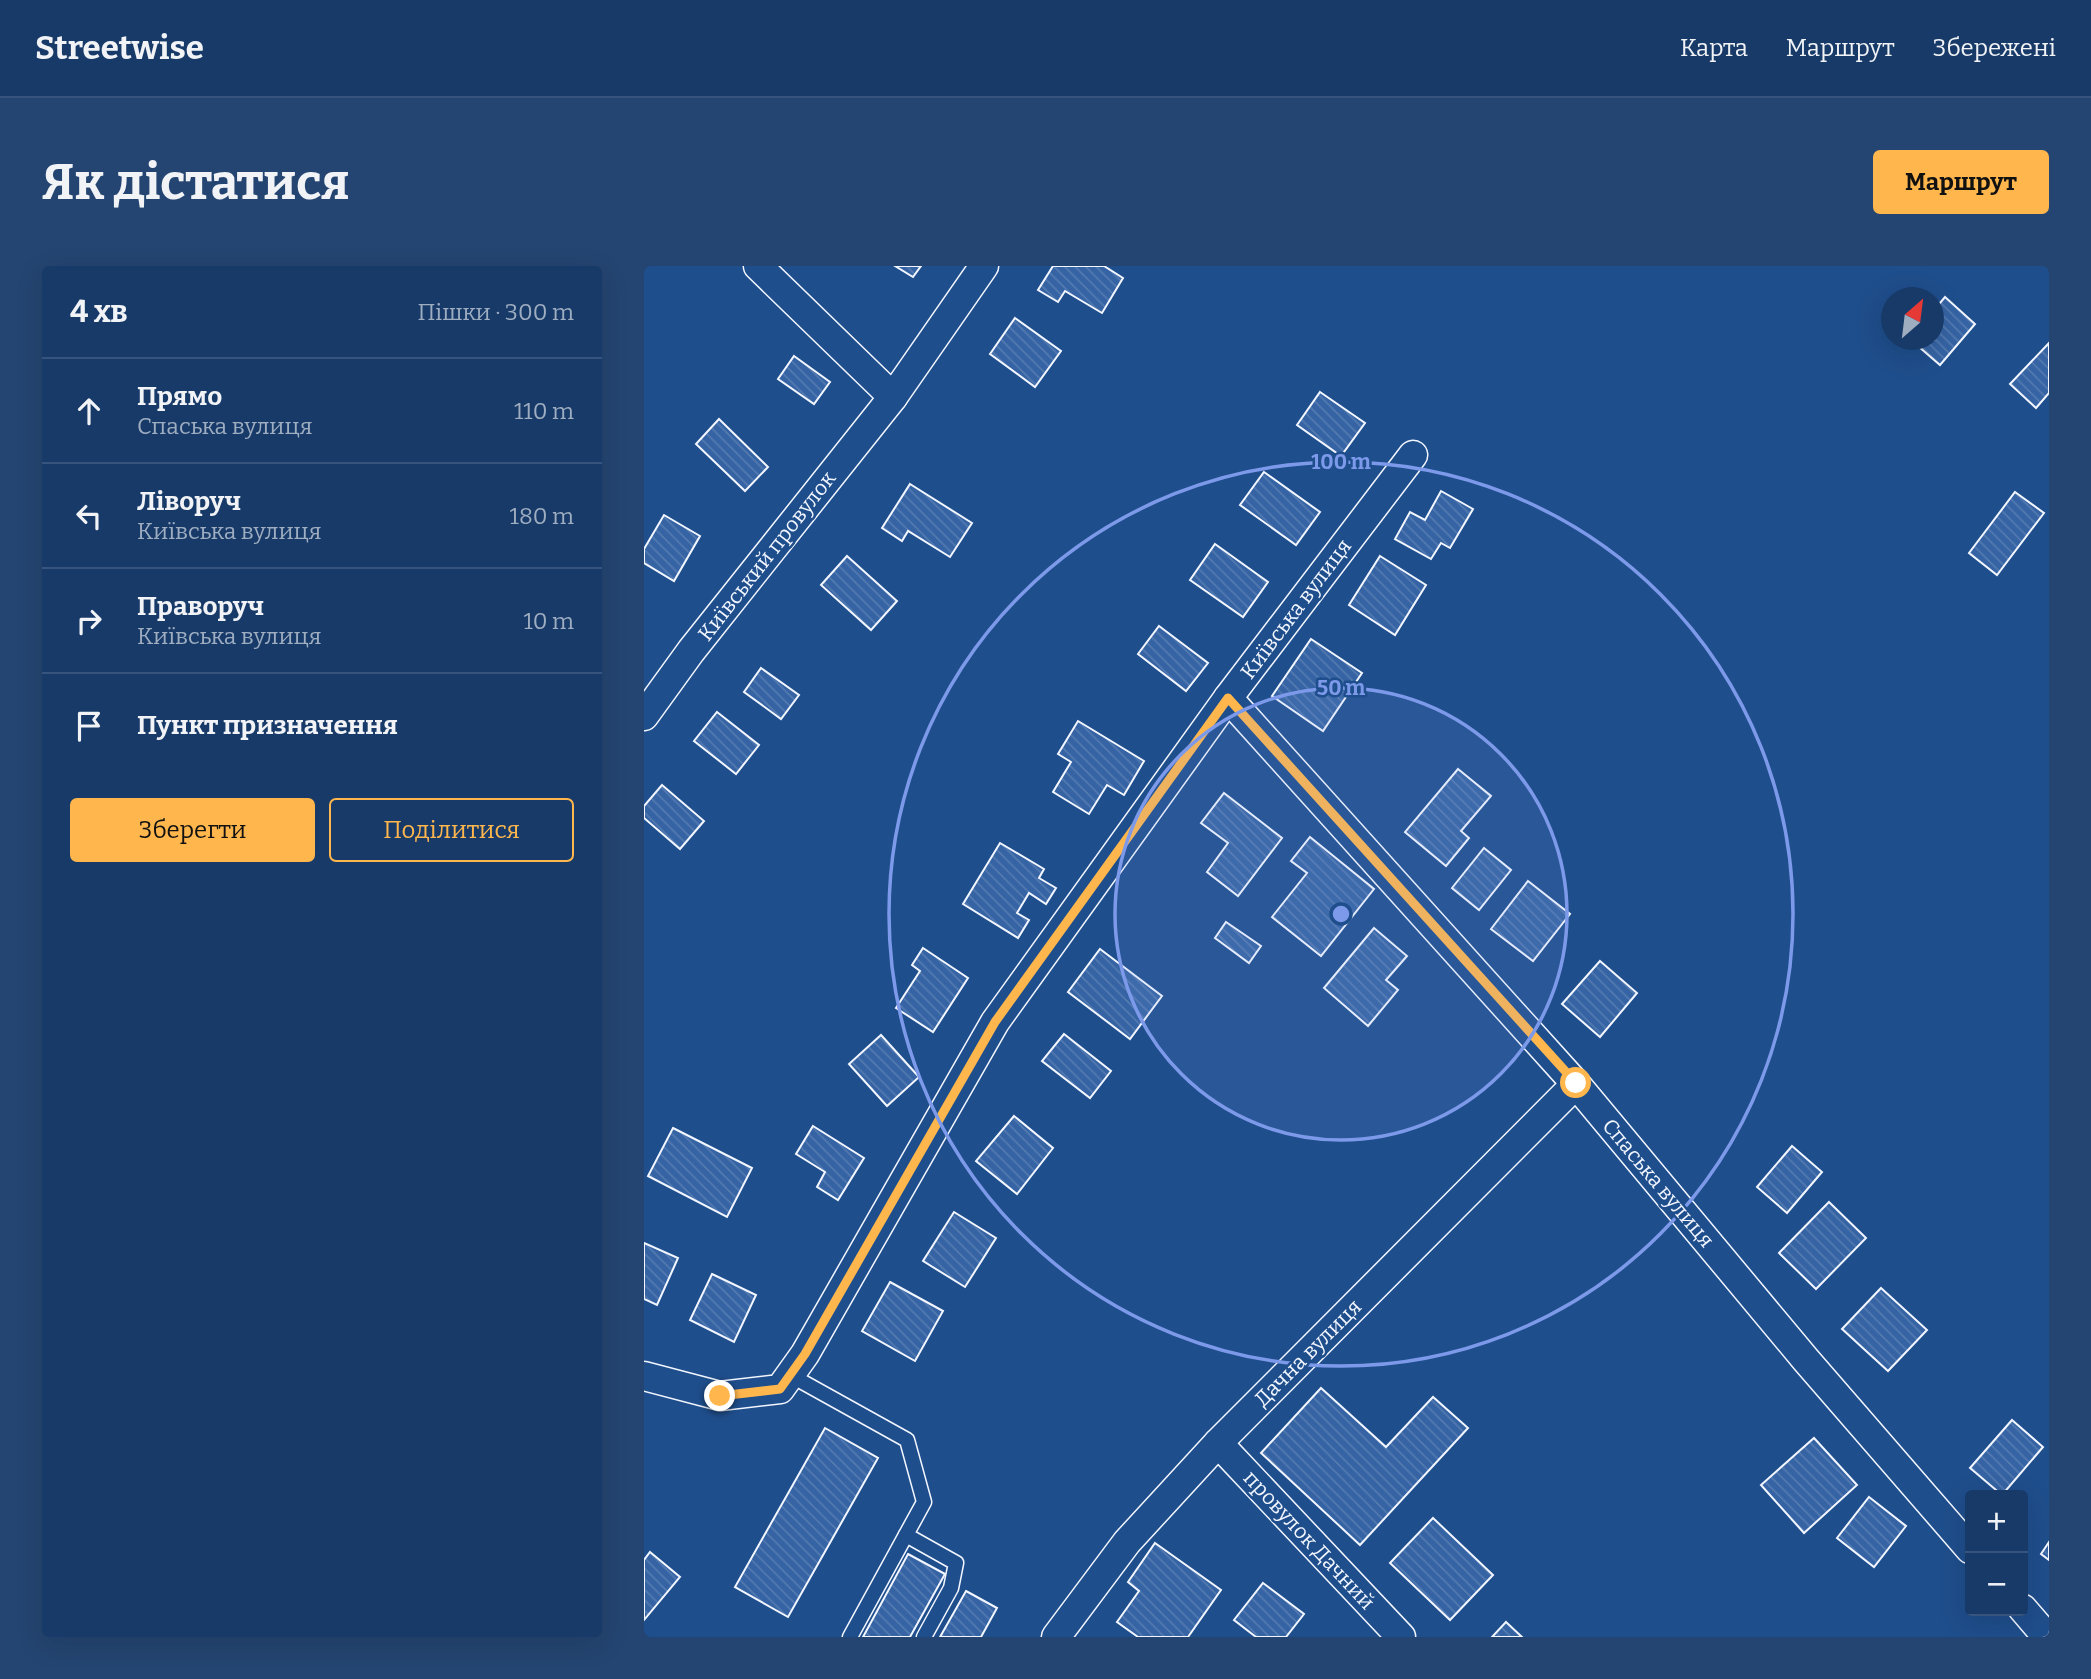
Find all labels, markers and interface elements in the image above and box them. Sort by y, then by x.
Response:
text: Streetwise [35,28,204,68]
text: Карта [1680,34,1748,62]
text: Маршрут [1786,34,1895,62]
text: Збережені [1933,34,2056,62]
button: Маршрут [1873,150,2049,214]
text: Як дістатися [42,153,349,212]
north arrow [1881,287,1944,350]
text: 4 хв [70,294,128,330]
text: Пішки · 300 m [417,298,574,326]
text: Прямо [137,381,222,412]
icon: ahead [70,392,108,430]
text: 110 m [514,397,574,425]
text: Спаська вулиця [137,412,312,440]
text: 100 m [1311,449,1371,475]
street label: Київський провулок [693,465,842,646]
text: Ліворуч [137,486,241,517]
icon: left [70,497,108,535]
text: 180 m [510,502,574,530]
text: Київська вулиця [137,517,322,545]
street label: Київська вулиця [1235,534,1357,684]
text: Праворуч [137,591,264,622]
icon: right [70,602,108,640]
text: 10 m [523,607,574,635]
text: Київська вулиця [137,622,322,650]
text: 50 m [1317,675,1365,701]
icon: arrive [70,707,108,745]
text: Пункт призначення [137,710,398,741]
button: Зберегти [70,798,315,862]
button: Поділитися [329,798,574,862]
centre of rings [1329,902,1353,926]
route start [1560,1067,1591,1098]
street label: Спаська вулиця [1597,1113,1719,1253]
street label: Дачна вулиця [1249,1294,1367,1412]
route end [704,1380,735,1411]
street label: провулок Дачний [1238,1465,1380,1615]
map controls [1965,1490,2028,1616]
button: + [1965,1490,2028,1553]
button: − [1965,1553,2028,1616]

